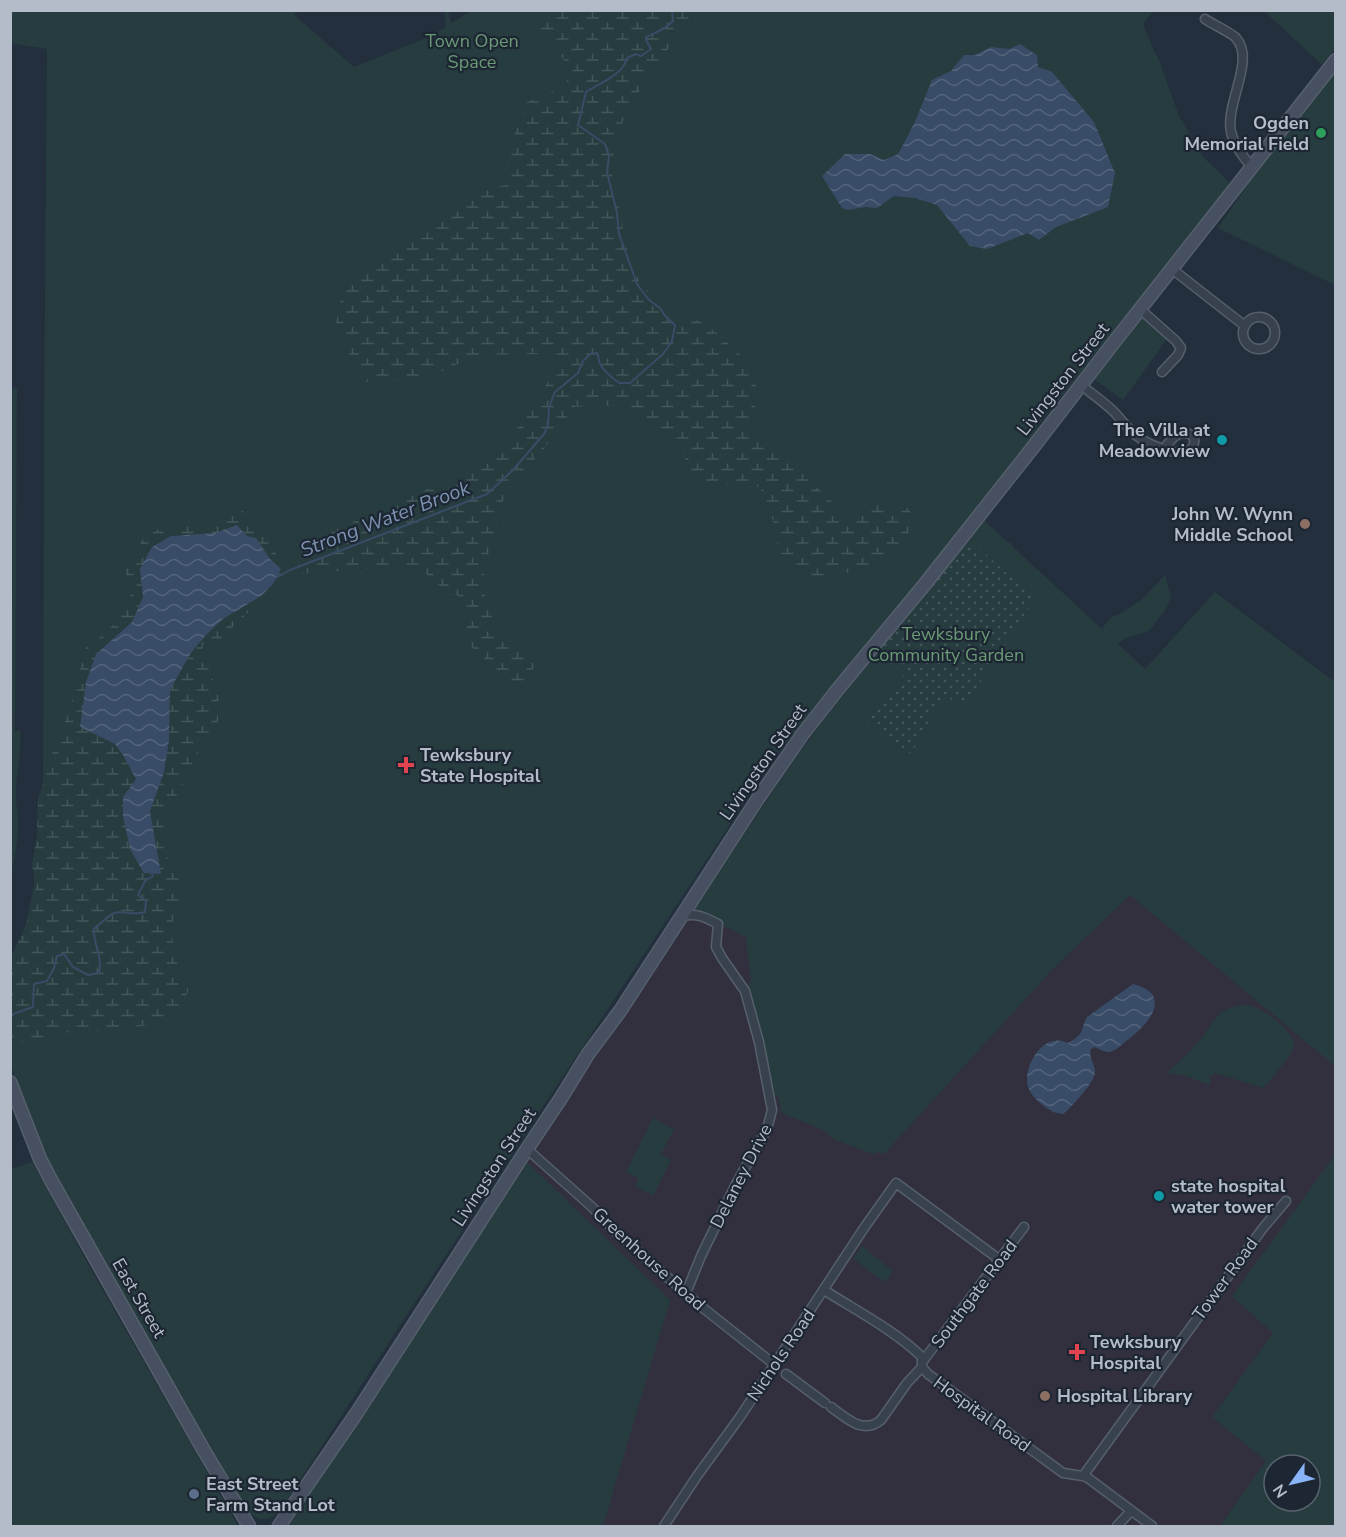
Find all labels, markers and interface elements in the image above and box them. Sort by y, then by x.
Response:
park label: Town Open Space [425,29,519,74]
place label: Ogden Memorial Field [1184,111,1309,156]
marker: Ogden Memorial Field [1314,126,1328,140]
street label: Livingston Street [1011,317,1115,440]
place label: The Villa at Meadowview [1099,418,1211,463]
marker: The Villa at Meadowview [1215,433,1229,447]
water label: Strong Water Brook [296,474,475,564]
place label: John W. Wynn Middle School [1171,502,1293,547]
marker: John W. Wynn Middle School [1298,517,1312,531]
park label: Tewksbury Community Garden [868,622,1024,667]
street label: Livingston Street [714,698,812,825]
place label: Tewksbury State Hospital [420,743,541,788]
marker: Tewksbury State Hospital [397,756,415,774]
street label: Livingston Street [447,1102,542,1231]
street label: Delaney Drive [704,1120,778,1232]
place label: state hospital water tower [1171,1174,1286,1219]
marker: state hospital water tower [1152,1189,1166,1203]
street label: Greenhouse Road [588,1202,710,1316]
street label: Tower Road [1187,1233,1263,1325]
street label: Southgate Road [925,1235,1023,1353]
street label: East Street [106,1254,172,1343]
street label: Nichols Road [741,1304,821,1406]
place label: Tewksbury Hospital [1090,1330,1182,1375]
marker: Tewksbury Hospital [1068,1343,1086,1361]
street label: Hospital Road [929,1371,1035,1457]
place label: Hospital Library [1057,1384,1193,1408]
marker: Hospital Library [1038,1389,1052,1403]
north arrow [1262,1453,1322,1513]
place label: East Street Farm Stand Lot [206,1472,335,1517]
text: N [1268,1480,1293,1502]
marker: East Street Farm Stand Lot [187,1487,201,1501]

